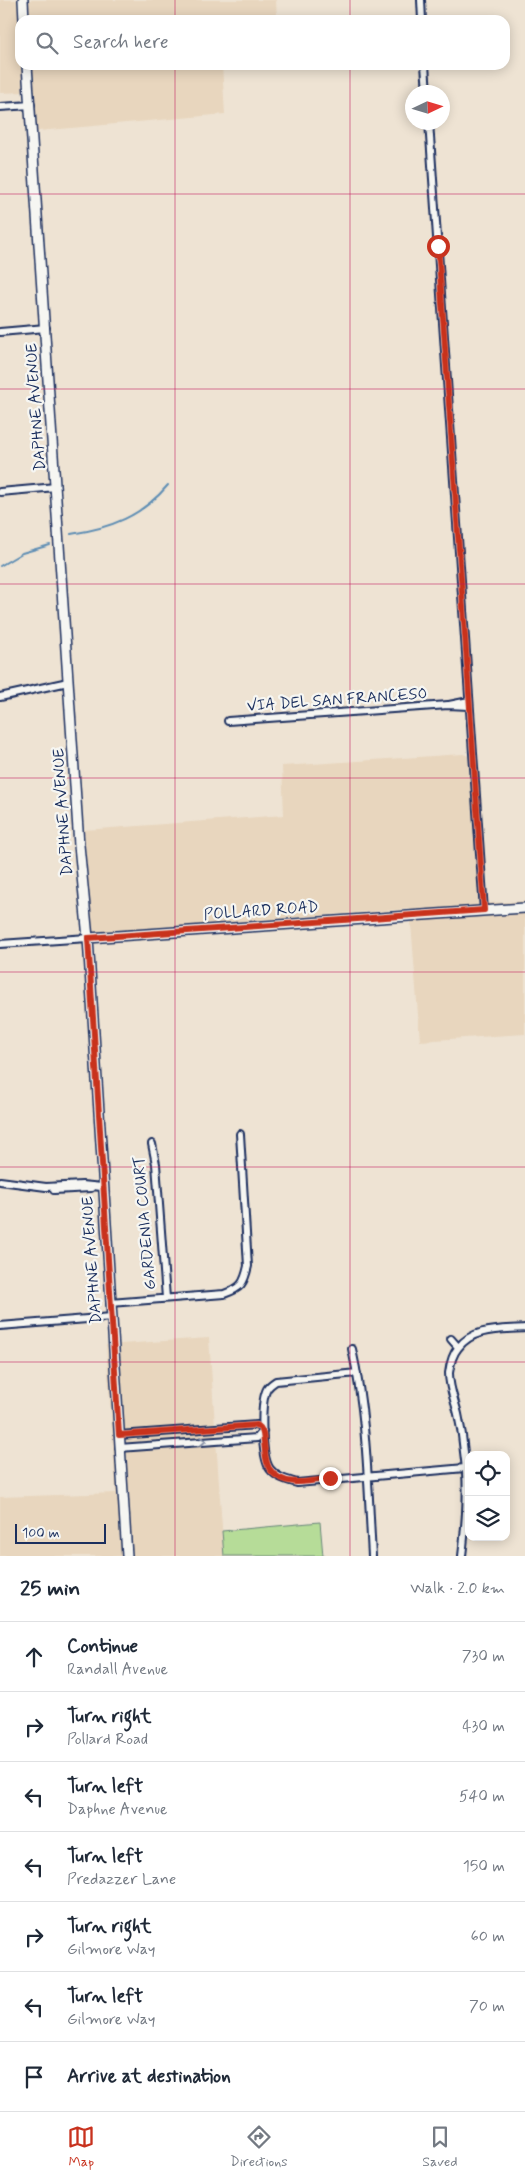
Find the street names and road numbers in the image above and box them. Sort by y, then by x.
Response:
street label: DAPHNE AVENUE [21,342,51,472]
street label: VIA DEL SAN FRANCESO [246,683,428,717]
street label: DAPHNE AVENUE [48,747,78,877]
street label: POLLARD ROAD [203,897,319,925]
street label: GARDENIA COURT [129,1155,161,1291]
street label: DAPHNE AVENUE [77,1195,107,1325]

